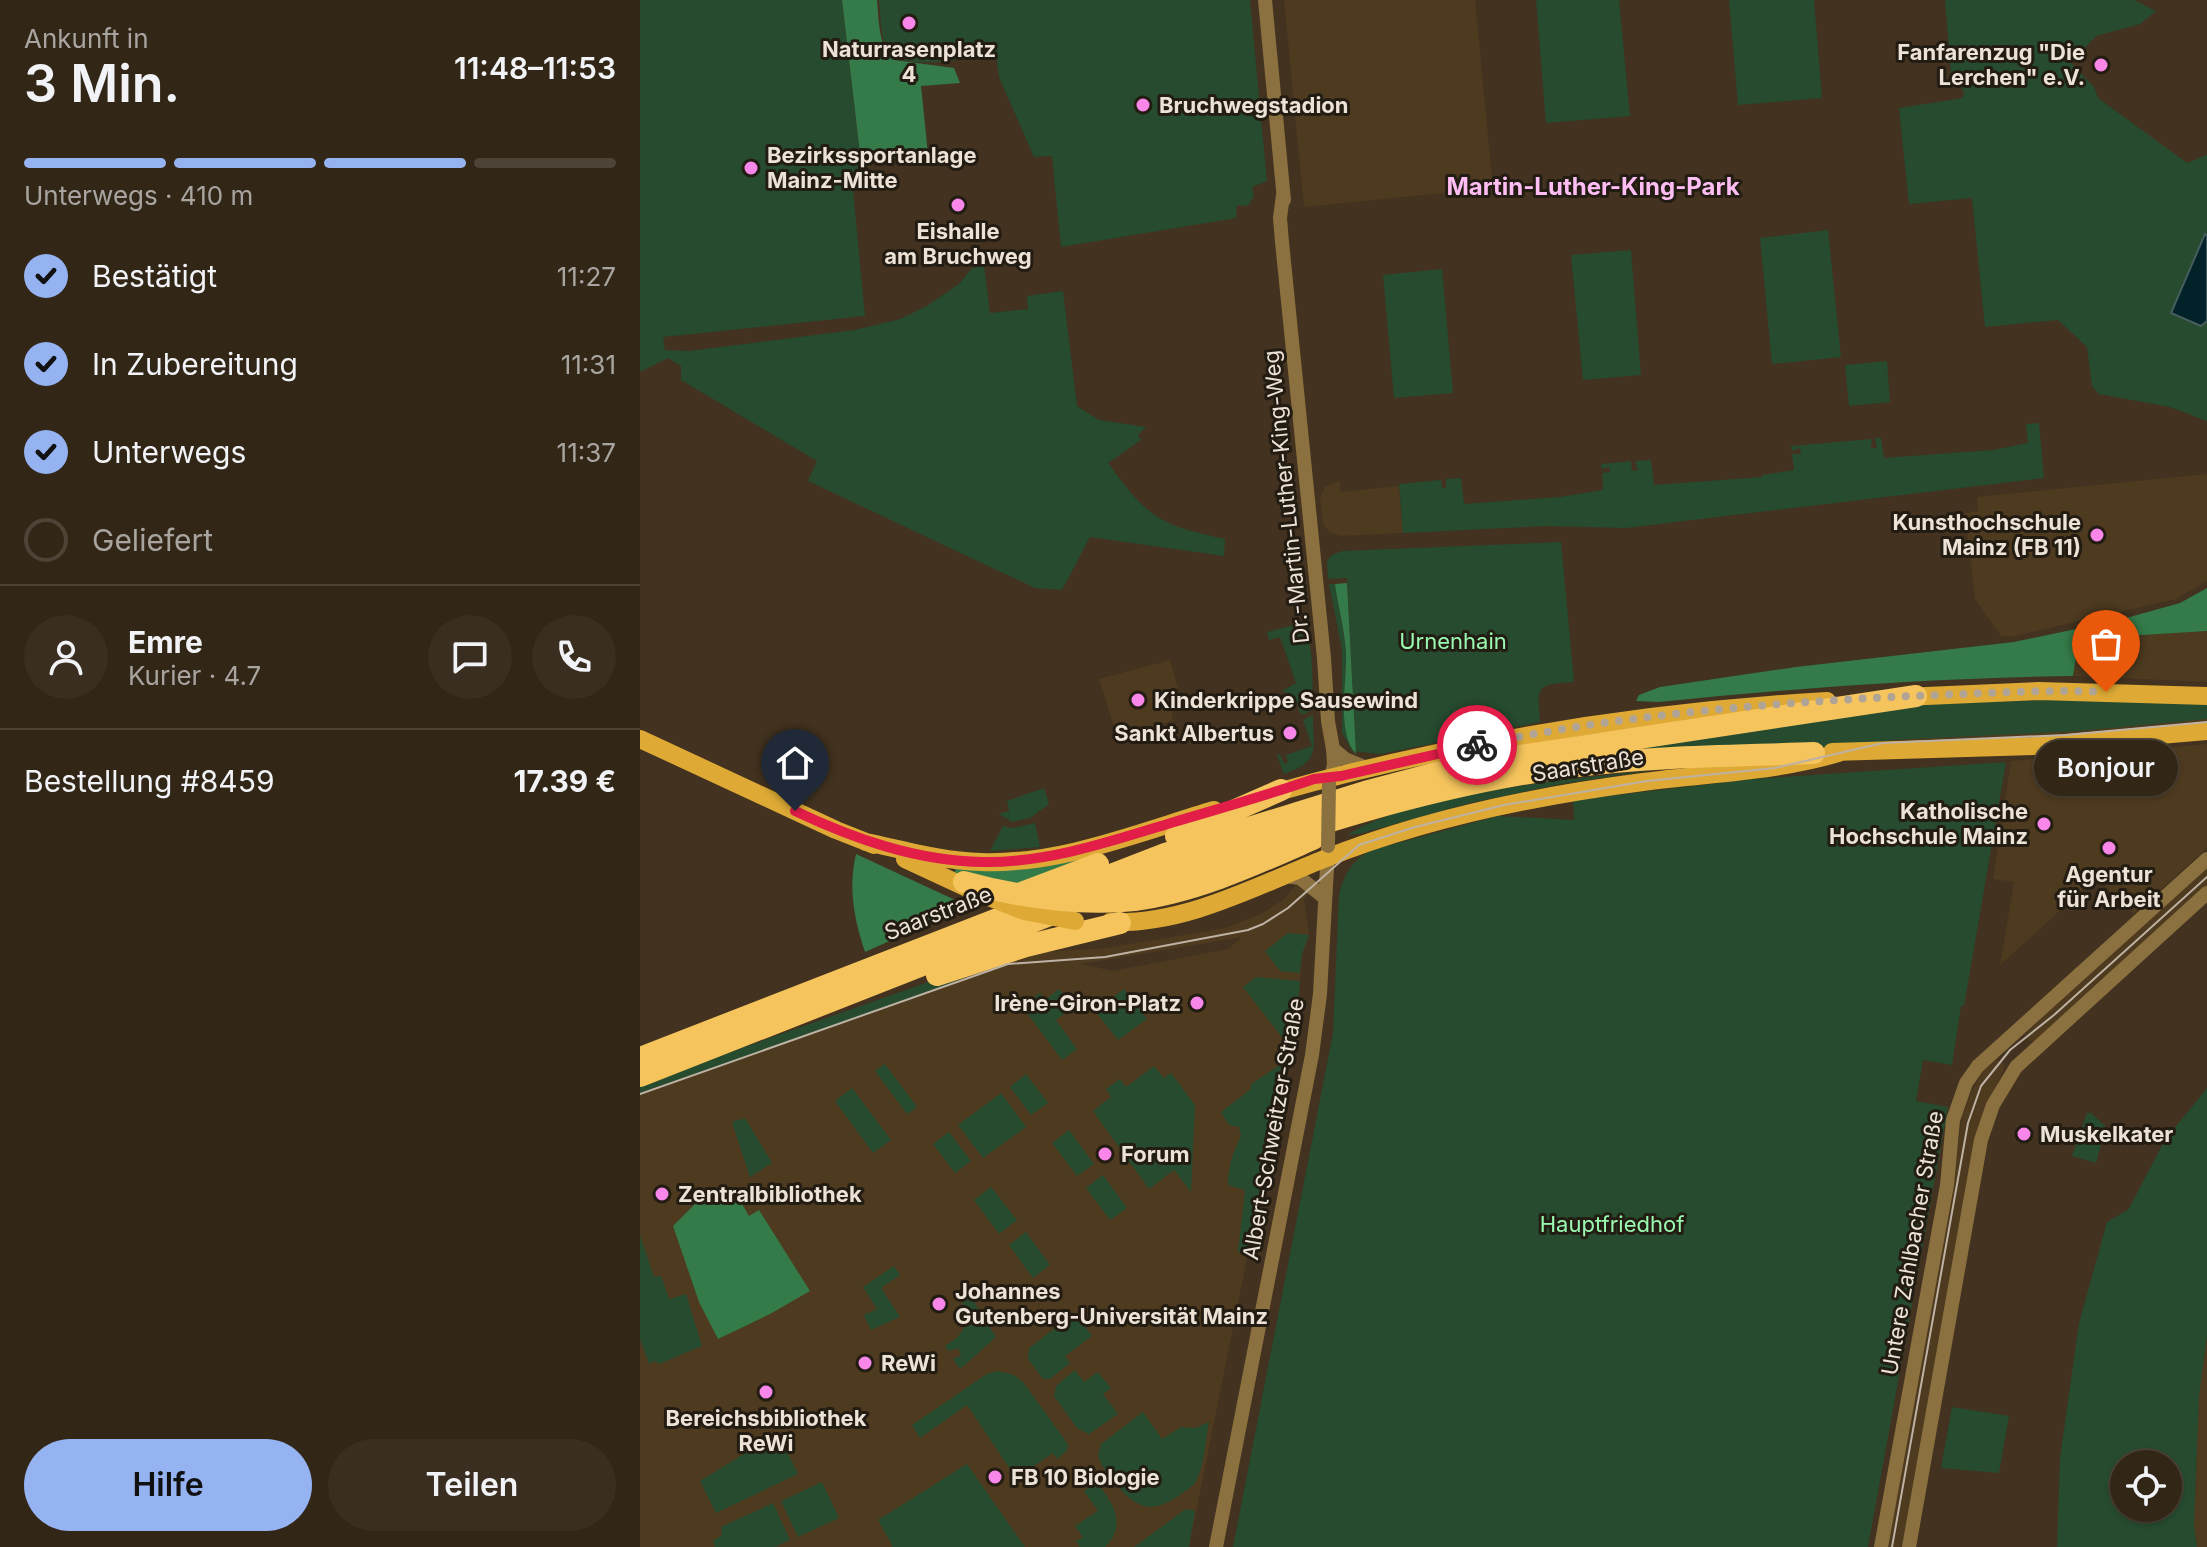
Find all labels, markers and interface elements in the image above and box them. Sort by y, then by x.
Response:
marker: Naturrasenplatz 4 [900,14,918,32]
text: Ankunft in [24,23,149,54]
place label: Naturrasenplatz 4 [822,36,996,87]
place label: Fanfarenzug "Die Lerchen" e.V. [1897,39,2085,90]
text: 11:48–11:53 [454,50,616,86]
text: 3 Min. [24,52,180,115]
marker: Fanfarenzug "Die Lerchen" e.V. [2092,56,2110,74]
place label: Bruchwegstadion [1159,92,1349,118]
marker: Bruchwegstadion [1134,96,1152,114]
place label: Bezirkssportanlage Mainz-Mitte [767,142,977,193]
marker: Bezirkssportanlage Mainz-Mitte [742,159,760,177]
district label: Martin-Luther-King-Park [1446,172,1740,201]
text: Unterwegs · 410 m [24,180,253,211]
marker: Eishalle am Bruchweg [949,196,967,214]
place label: Eishalle am Bruchweg [884,218,1032,269]
icon: check [24,254,68,298]
text: Bestätigt [92,258,217,294]
text: 11:27 [557,261,616,292]
icon: check [24,342,68,386]
text: In Zubereitung [92,346,298,382]
text: 11:31 [561,349,616,380]
street label: Dr.-Martin-Luther-King-Weg [1258,349,1314,645]
icon: check [24,430,68,474]
text: Unterwegs [92,434,246,470]
text: 11:37 [557,437,616,468]
place label: Kunsthochschule Mainz (FB 11) [1893,509,2081,560]
text: Geliefert [92,522,213,558]
marker: Kunsthochschule Mainz (FB 11) [2088,526,2106,544]
pin [2072,610,2140,692]
button: person [24,615,108,699]
button: chat [428,615,512,699]
button: phone [532,615,616,699]
icon: bag [2084,622,2128,666]
text: Emre [128,624,203,660]
park label: Urnenhain [1399,628,1507,654]
text: Kurier · 4.7 [128,660,261,691]
place label: Kinderkrippe Sausewind [1154,687,1418,713]
marker: Kinderkrippe Sausewind [1129,691,1147,709]
courier [1437,705,1517,785]
place label: Sankt Albertus [1114,720,1274,746]
icon: bike [1455,723,1499,767]
marker: Sankt Albertus [1281,724,1299,742]
pin [761,729,829,811]
callout: Bonjour [2034,740,2178,796]
icon: home [773,741,817,785]
street label: Saarstraße [1530,743,1646,787]
text: Bonjour [2057,752,2155,783]
text: Bestellung #8459 [24,763,275,799]
text: 17.39 € [514,763,616,799]
place label: Katholische Hochschule Mainz [1829,798,2028,849]
marker: Katholische Hochschule Mainz [2035,815,2053,833]
marker: Agentur für Arbeit [2100,839,2118,857]
place label: Agentur für Arbeit [2057,861,2161,912]
street label: Saarstraße [881,881,995,945]
place label: Irène-Giron-Platz [994,990,1181,1016]
marker: Irène-Giron-Platz [1188,994,1206,1012]
street label: Albert-Schweitzer-Straße [1237,996,1309,1262]
street label: Untere Zahlbacher Straße [1876,1109,1948,1377]
place label: Muskelkater [2040,1121,2173,1147]
marker: Muskelkater [2015,1125,2033,1143]
place label: Forum [1121,1141,1190,1167]
marker: Forum [1096,1145,1114,1163]
place label: Zentralbibliothek [678,1181,862,1207]
marker: Zentralbibliothek [653,1185,671,1203]
park label: Hauptfriedhof [1540,1211,1684,1237]
place label: Johannes Gutenberg-Universität Mainz [955,1278,1268,1329]
marker: Johannes Gutenberg-Universität Mainz [930,1295,948,1313]
place label: ReWi [881,1350,936,1376]
marker: ReWi [856,1354,874,1372]
marker: Bereichsbibliothek ReWi [757,1383,775,1401]
place label: Bereichsbibliothek ReWi [666,1405,867,1456]
button: Hilfe [24,1439,312,1531]
button: Teilen [328,1439,616,1531]
map controls [2110,1450,2182,1522]
button: locate [2110,1450,2182,1522]
place label: FB 10 Biologie [1011,1464,1160,1490]
marker: FB 10 Biologie [986,1468,1004,1486]

